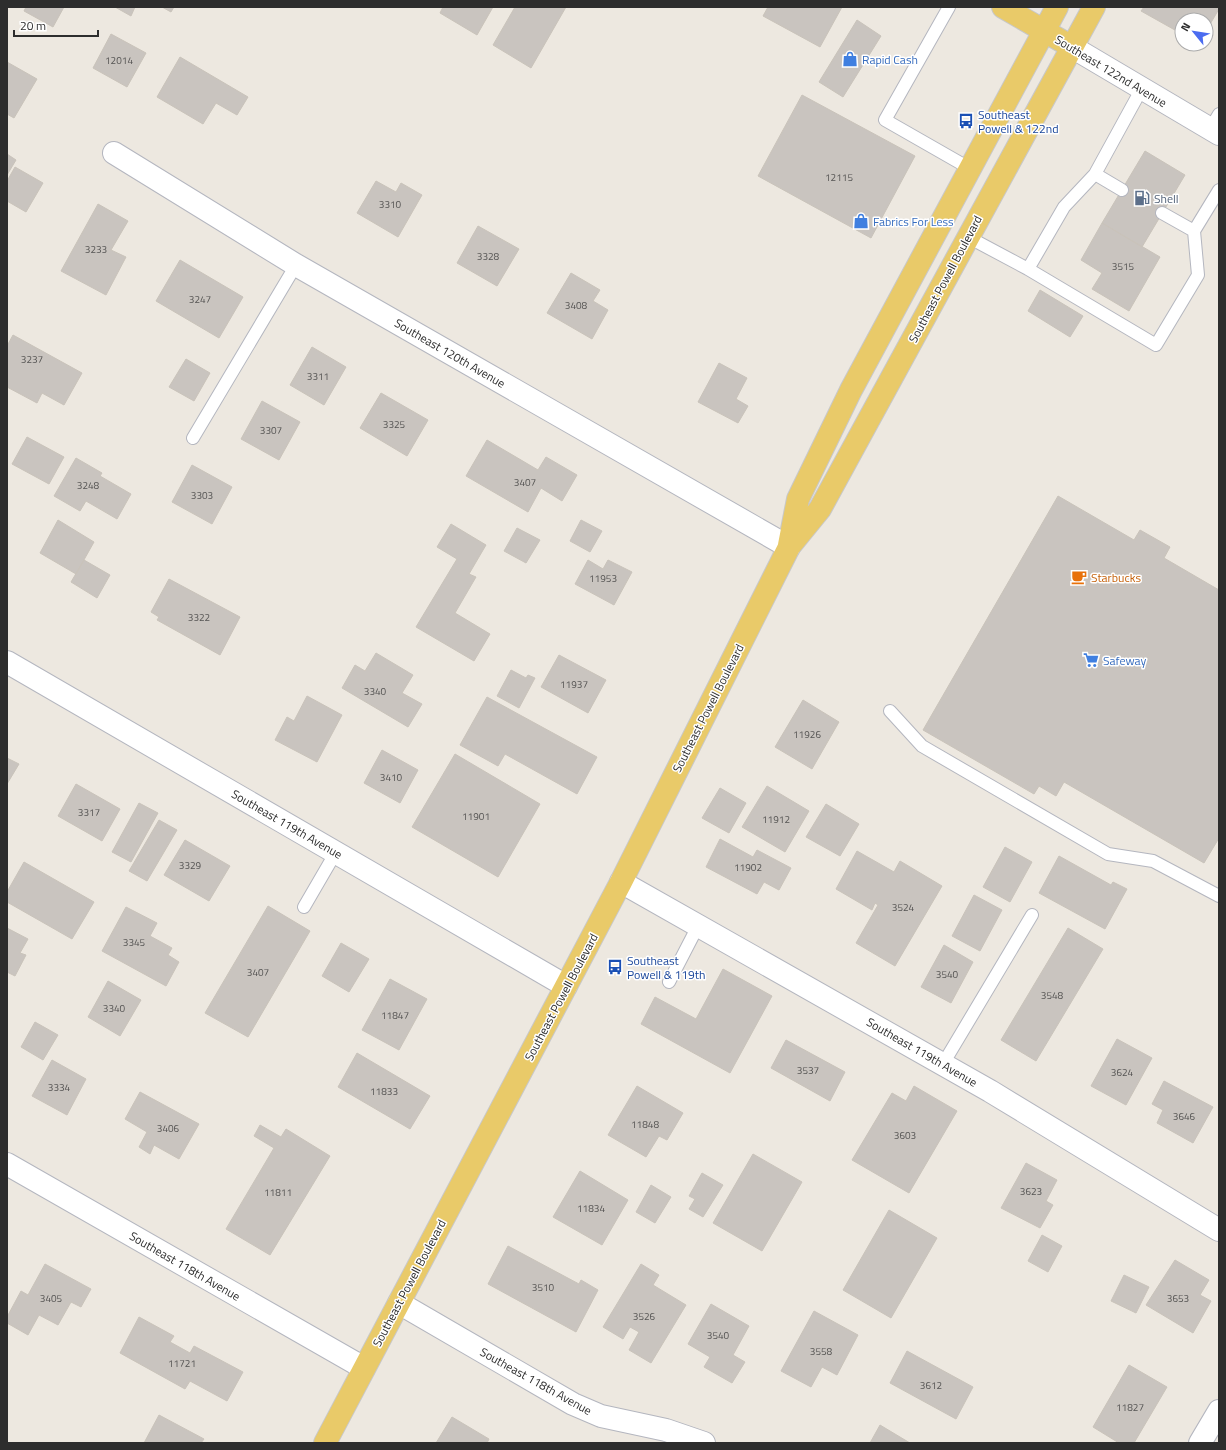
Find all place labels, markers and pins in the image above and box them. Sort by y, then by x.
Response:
shop icon: Rapid Cash [841,50,859,68]
place label: Rapid Cash [862,50,918,69]
place label: Southeast Powell & 122nd [978,105,1059,138]
bus stop icon: Southeast Powell & 122nd [957,112,975,130]
fuel station icon: Shell [1133,189,1151,207]
place label: Shell [1154,189,1179,208]
shop icon: Fabrics For Less [852,212,870,230]
place label: Fabrics For Less [873,212,954,231]
cafe icon: Starbucks [1070,568,1088,586]
place label: Starbucks [1091,568,1141,587]
supermarket icon: Safeway [1082,651,1100,669]
place label: Safeway [1103,651,1146,670]
place label: Southeast Powell & 119th [627,951,705,984]
bus stop icon: Southeast Powell & 119th [606,958,624,976]

